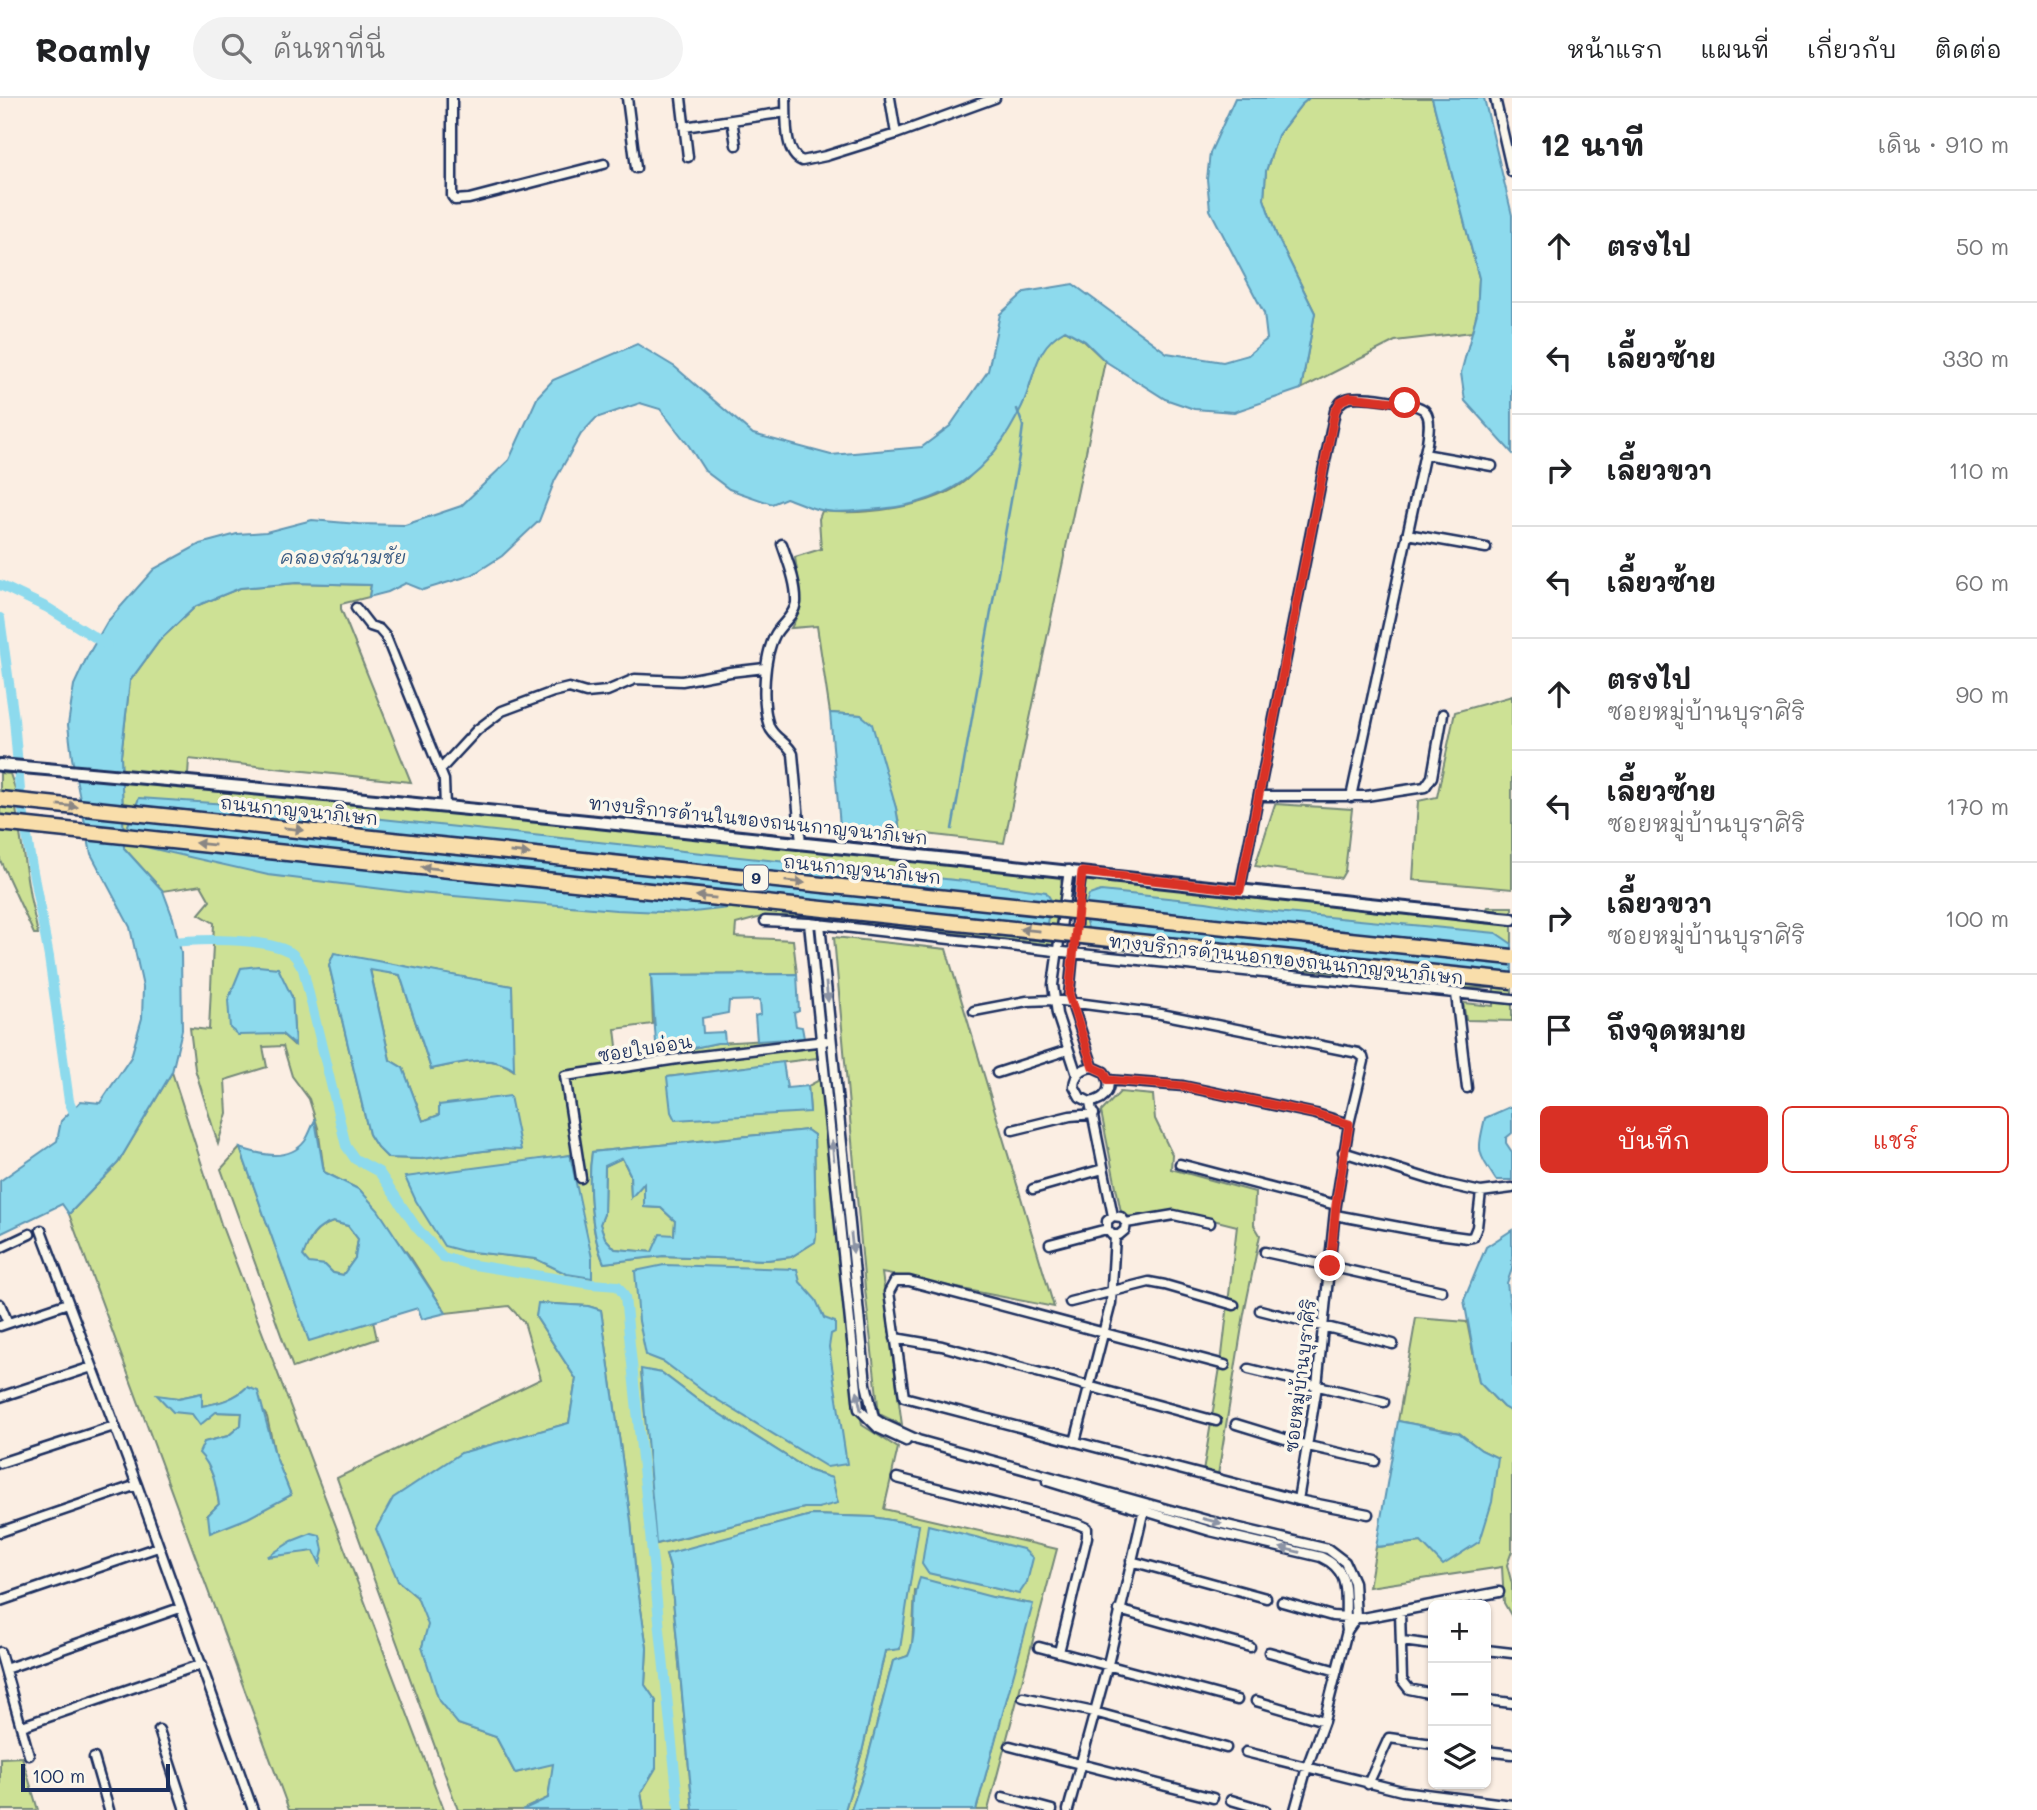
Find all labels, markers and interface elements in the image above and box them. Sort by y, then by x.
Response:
search box [193,17,683,80]
text: Roamly [35,27,151,70]
icon: search [217,29,255,67]
text: ค้นหาที่นี่ [273,31,385,65]
text: หน้าแรก [1567,33,1663,64]
text: แผนที่ [1701,33,1769,64]
text: เกี่ยวกับ [1807,33,1897,64]
text: ติดต่อ [1935,33,2002,64]
text: 12 นาที [1540,124,1644,164]
text: เดิน · 910 m [1878,129,2009,159]
icon: ahead [1540,227,1578,265]
text: ตรงไป [1607,229,1691,263]
text: 50 m [1956,231,2009,261]
icon: left [1540,339,1578,377]
text: เลี้ยวซ้าย [1607,341,1716,375]
text: 330 m [1942,343,2009,373]
route start [1389,387,1420,418]
icon: right [1540,451,1578,489]
text: เลี้ยวขวา [1607,453,1712,487]
text: 110 m [1949,455,2009,485]
water label: คลองสนามชัย [280,544,406,569]
icon: left [1540,563,1578,601]
text: เลี้ยวซ้าย [1607,565,1716,599]
text: 60 m [1955,567,2009,597]
text: ตรงไป [1607,662,1691,696]
icon: ahead [1540,675,1578,713]
text: 90 m [1956,679,2009,709]
text: ซอยหมู่บ้านบุราศิริ [1607,696,1805,726]
text: เลี้ยวซ้าย [1607,774,1716,808]
icon: left [1540,787,1578,825]
street label: ถนนกาญจนาภิเษก [219,790,379,830]
street label: ทางบริการด้านในของถนนกาญจนาภิเษก [587,790,929,850]
text: 170 m [1946,791,2009,821]
one-way arrow [57,800,79,811]
text: ซอยหมู่บ้านบุราศิริ [1607,808,1805,838]
one-way arrow [283,824,305,835]
one-way arrow [194,839,216,850]
one-way arrow [510,848,532,859]
street label: ถนนกาญจนาภิเษก [782,849,942,889]
one-way arrow [420,862,442,873]
road number: 9 [744,866,768,890]
one-way arrow [785,877,807,888]
text: เลี้ยวขวา [1607,886,1712,920]
one-way arrow [695,891,717,902]
icon: right [1540,899,1578,937]
text: 100 m [1945,903,2009,933]
text: ซอยหมู่บ้านบุราศิริ [1607,920,1805,950]
one-way arrow [1019,925,1041,936]
street label: ทางบริการด้านนอกของถนนกาญจนาภิเษก [1107,928,1465,990]
one-way arrow [822,982,833,1004]
icon: arrive [1540,1011,1578,1049]
text: ถึงจุดหมาย [1607,1013,1746,1047]
street label: ซอยใบอ่อน [596,1029,694,1067]
button: บันทึก [1540,1106,1768,1173]
button: แชร์ [1782,1106,2009,1173]
one-way arrow [827,1140,838,1162]
one-way arrow [847,1232,858,1254]
route end [1314,1250,1345,1281]
street label: ซอยหมู่บ้านบุราศิริ [1279,1298,1323,1454]
one-way arrow [854,1390,865,1412]
one-way arrow [1201,1516,1223,1527]
one-way arrow [1279,1544,1301,1555]
map controls [1428,1600,1491,1789]
button: + [1428,1600,1491,1663]
button: − [1428,1663,1491,1726]
button: layers [1428,1726,1491,1789]
scale bar [21,1761,170,1793]
text: 100 m [32,1763,85,1788]

